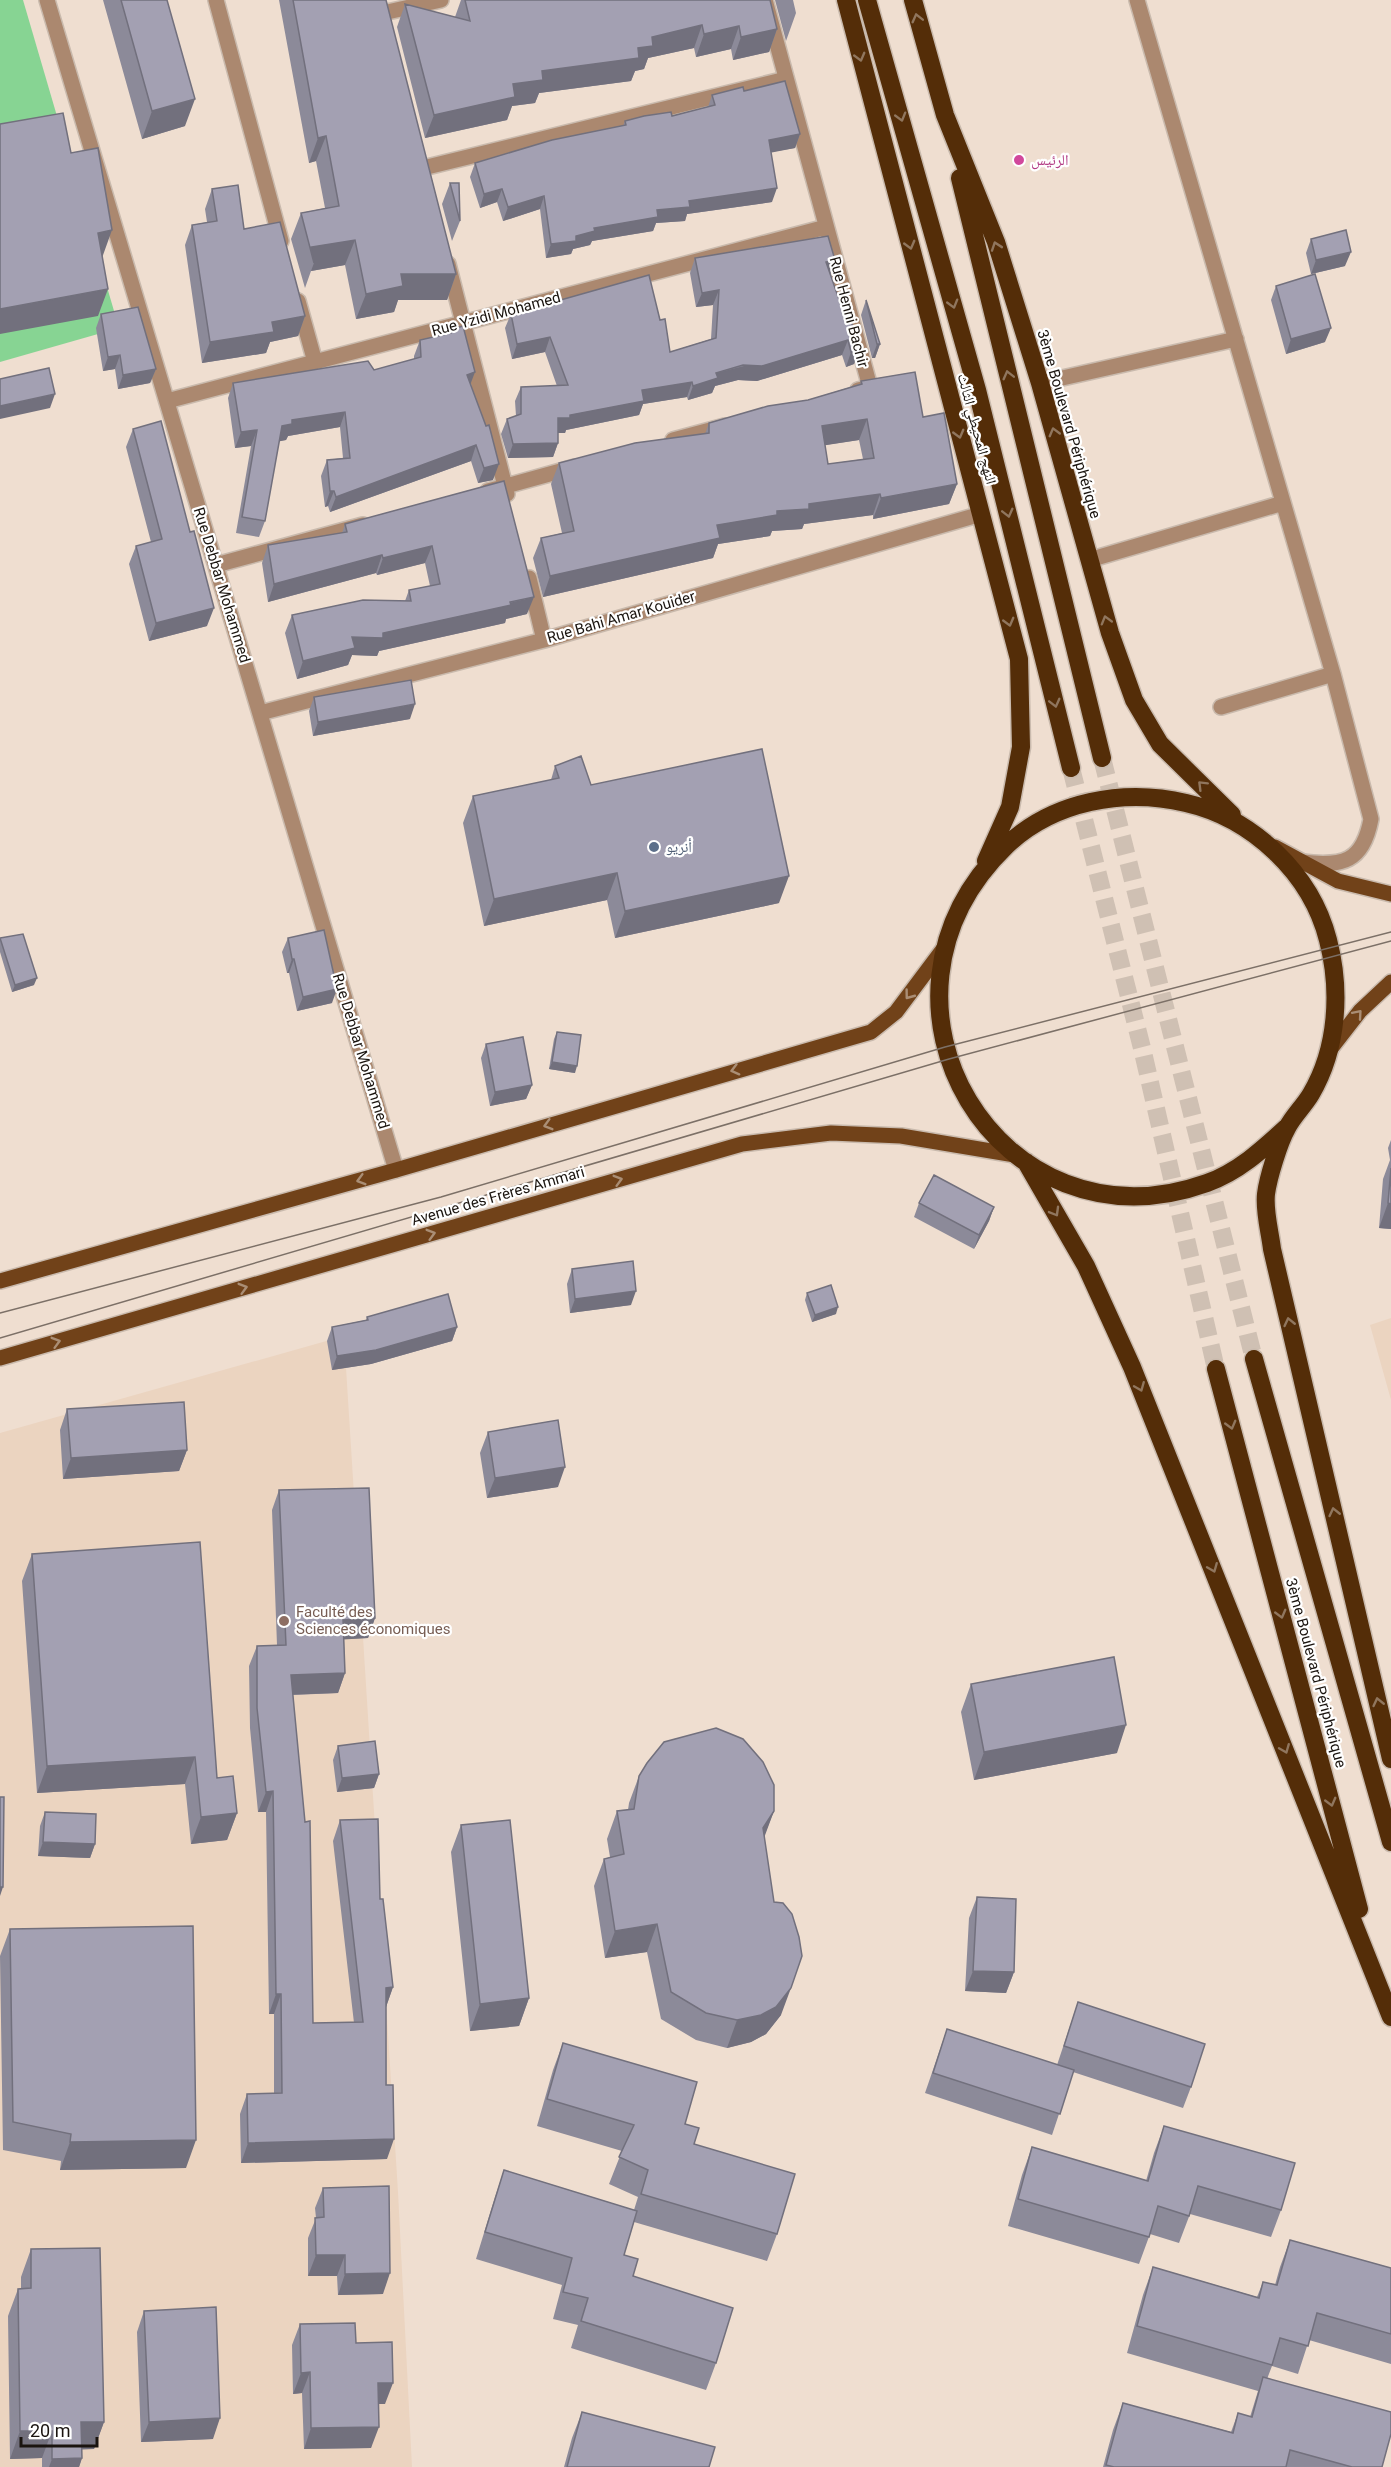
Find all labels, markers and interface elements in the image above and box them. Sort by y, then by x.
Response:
one-way arrow [912,14,925,24]
one-way arrow [853,51,865,61]
one-way arrow [894,111,906,121]
place label: الرئيس [1031,151,1069,170]
marker: الرئيس [1012,153,1026,167]
one-way arrow [902,240,915,250]
one-way arrow [991,241,1004,252]
street label: Rue Henni Bachir [826,255,872,369]
street label: Rue Yzidi Mohamed [430,288,562,340]
one-way arrow [946,299,958,309]
street label: 3ème Boulevard Périphérique [1033,328,1105,520]
one-way arrow [1003,370,1016,380]
street label: النهج المحيطي الثالث [951,372,1000,487]
one-way arrow [1048,427,1061,437]
one-way arrow [952,429,965,439]
street label: Rue Debbar Mohammed [190,505,254,665]
one-way arrow [1000,508,1013,518]
street label: Rue Bahi Amar Kouider [545,587,697,647]
one-way arrow [1101,615,1113,626]
one-way arrow [1002,616,1014,627]
one-way arrow [1048,697,1061,707]
one-way arrow [1199,782,1210,793]
place label: أنريو [666,838,692,856]
marker: أنريو [647,840,661,854]
street label: Rue Debbar Mohammed [329,971,393,1131]
one-way arrow [905,988,916,999]
one-way arrow [1351,1011,1362,1021]
one-way arrow [730,1063,741,1075]
one-way arrow [543,1118,554,1130]
street label: Avenue des Frères Ammari [409,1163,587,1229]
one-way arrow [356,1173,367,1185]
one-way arrow [612,1175,623,1187]
one-way arrow [1047,1206,1059,1216]
one-way arrow [426,1228,436,1241]
one-way arrow [238,1283,248,1295]
one-way arrow [1284,1317,1297,1327]
one-way arrow [50,1337,61,1349]
one-way arrow [1133,1381,1145,1392]
one-way arrow [1224,1420,1237,1430]
one-way arrow [1328,1507,1341,1517]
one-way arrow [1205,1563,1218,1573]
street label: 3ème Boulevard Périphérique [1282,1576,1350,1770]
place label: Faculté des Sciences économiques [296,1603,450,1638]
one-way arrow [1274,1608,1287,1618]
marker: Faculté des Sciences économiques [277,1614,291,1628]
one-way arrow [1372,1697,1385,1707]
one-way arrow [1278,1743,1290,1754]
one-way arrow [1324,1797,1337,1807]
scale bar [21,2410,98,2448]
text: 20 m [30,2420,70,2441]

